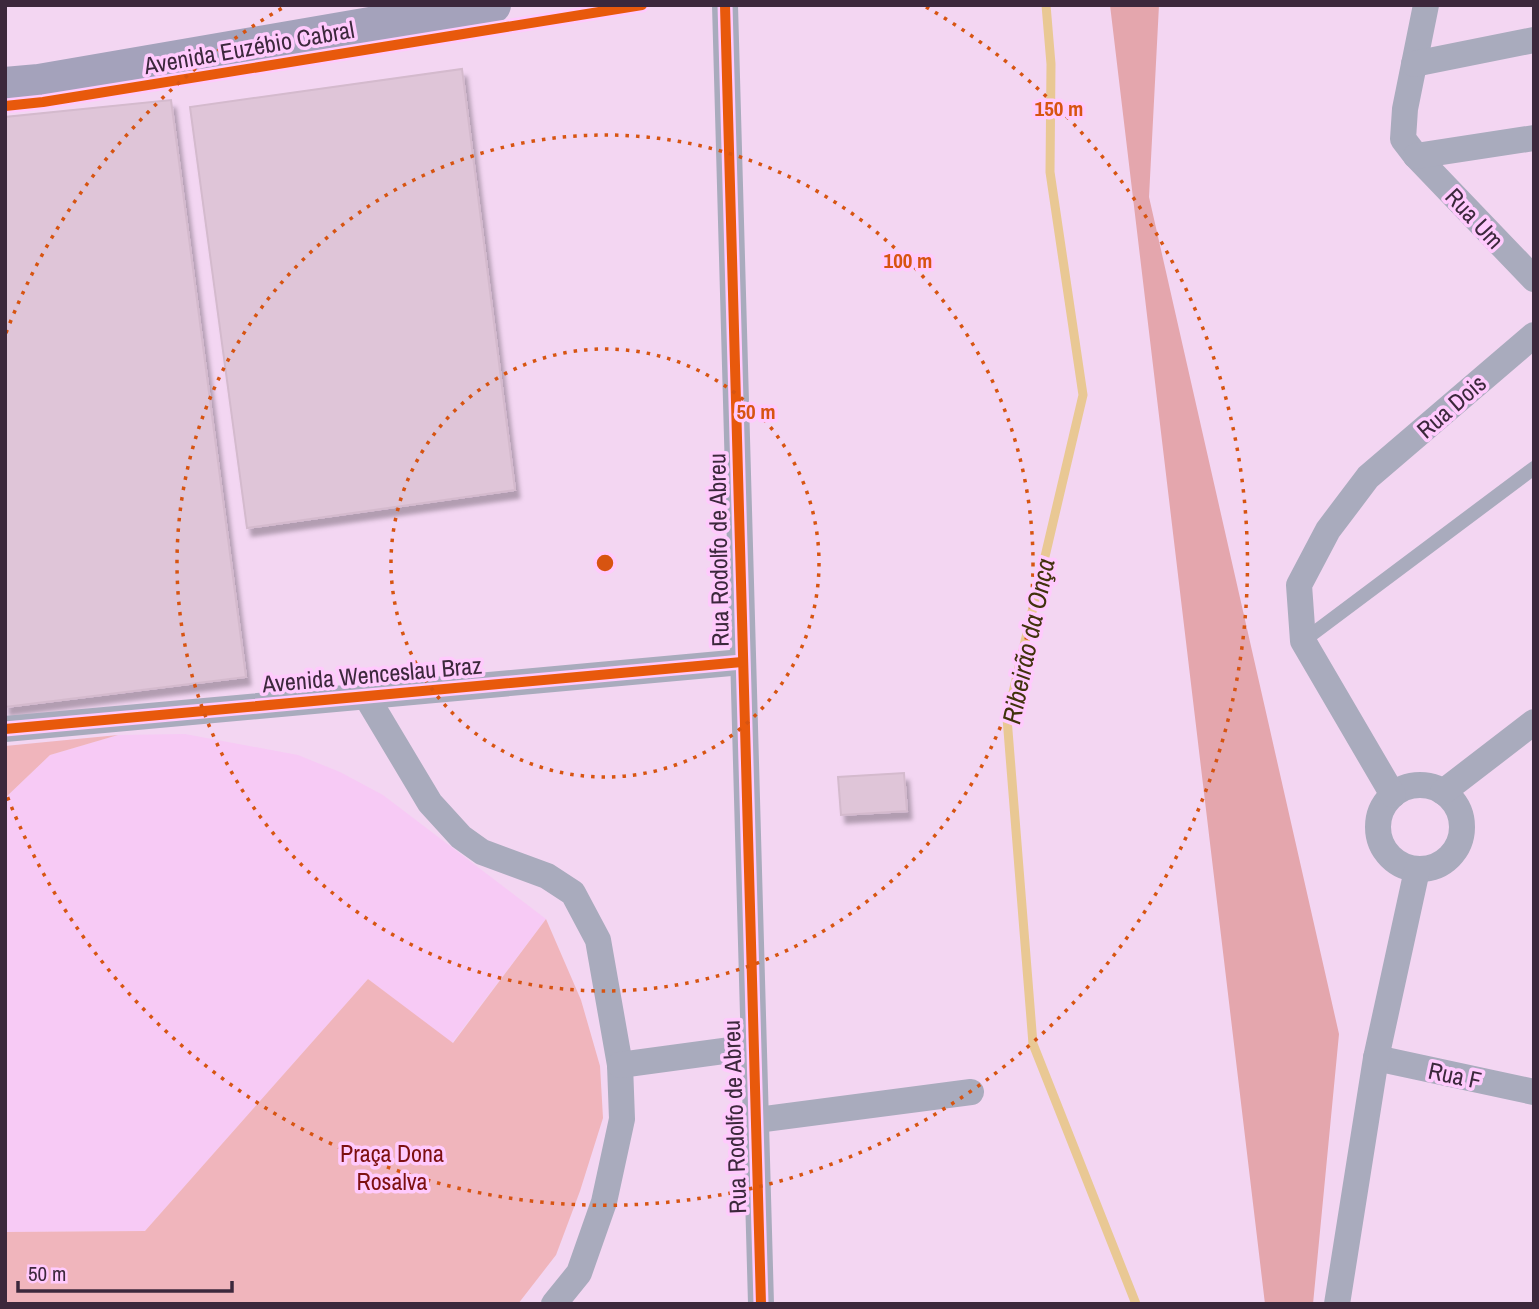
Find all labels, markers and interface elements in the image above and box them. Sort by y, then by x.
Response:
street label: Avenida Euzébio Cabral [140,13,357,81]
text: 150 m [1035,94,1083,123]
street label: Rua Um [1439,181,1511,255]
text: 100 m [884,246,932,275]
street label: Rua Dois [1410,367,1492,445]
text: 50 m [736,397,776,426]
street label: Rua Rodolfo de Abreu [700,453,736,647]
centre of rings [593,551,617,575]
water label: Ribeirão da Onça [993,555,1063,727]
street label: Avenida Wenceslau Braz [260,648,483,700]
street label: Rua Rodolfo de Abreu [715,1020,753,1214]
street label: Rua F [1425,1054,1485,1096]
park label: Praça Dona Rosalva [340,1137,444,1197]
scale bar [18,1250,231,1294]
text: 50 m [28,1259,66,1288]

